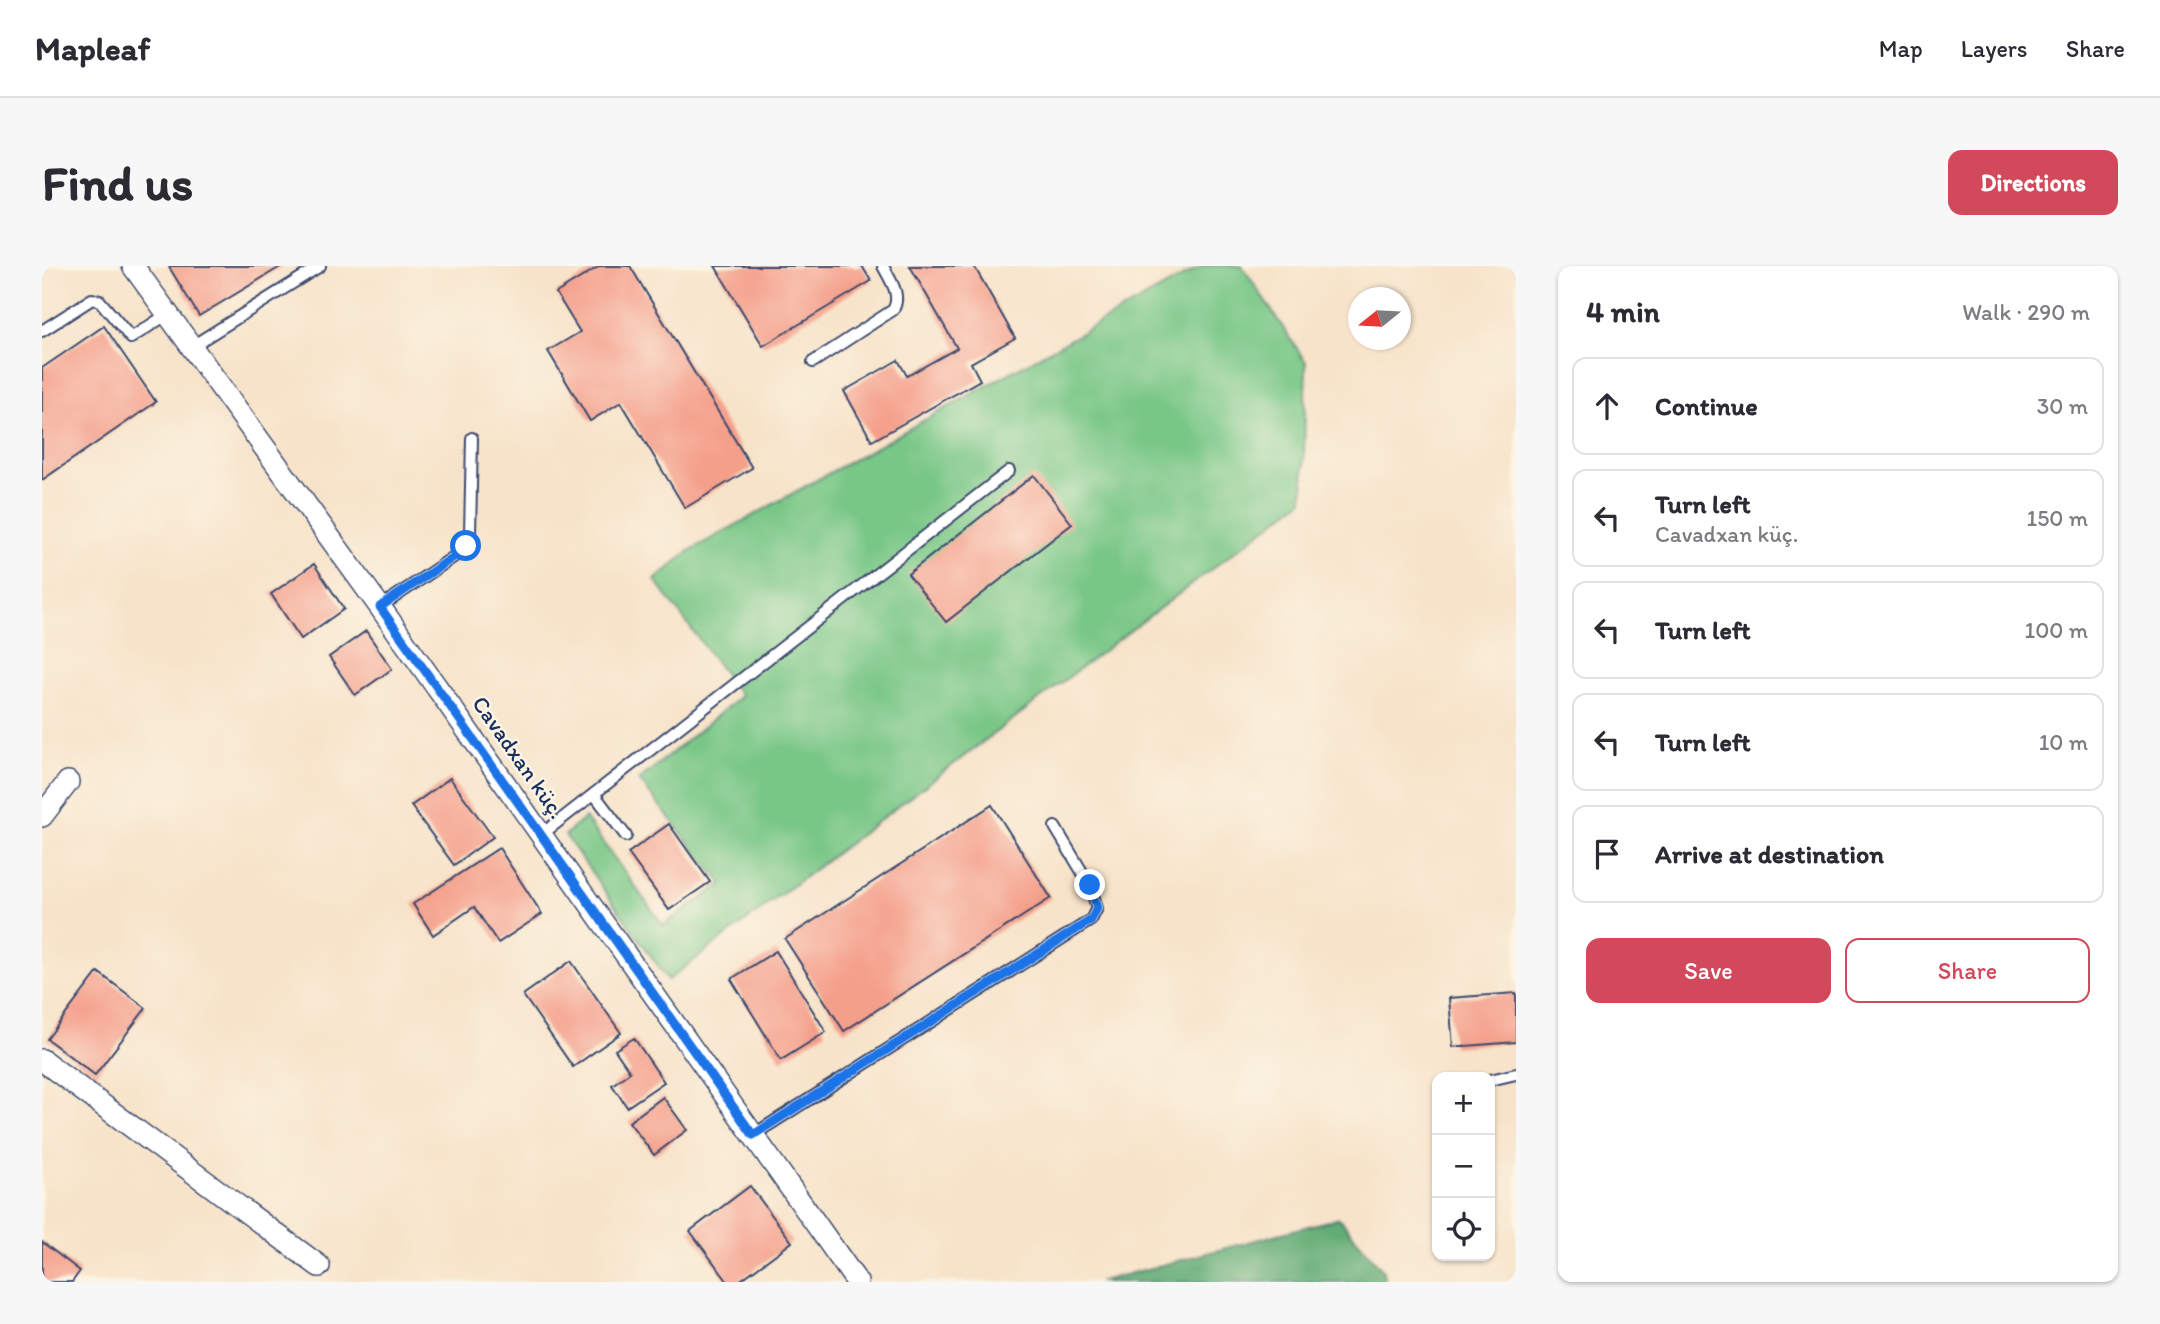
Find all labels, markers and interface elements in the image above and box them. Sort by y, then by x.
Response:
text: Mapleaf [35,29,150,68]
text: Map [1879,34,1923,63]
text: Layers [1961,34,2028,63]
text: Share [2066,34,2125,63]
button: Directions [1948,150,2118,215]
text: Find us [42,153,193,212]
north arrow [1348,287,1411,350]
text: 4 min [1586,293,1660,330]
text: Walk · 290 m [1962,298,2090,326]
icon: ahead [1588,387,1626,425]
text: Continue [1655,390,1758,422]
text: 30 m [2037,392,2088,420]
text: Turn left [1655,488,1751,520]
icon: left [1588,499,1626,537]
text: 150 m [2027,504,2088,532]
text: Cavadxan küç. [1655,520,1798,548]
route start [450,530,481,561]
icon: left [1588,611,1626,649]
text: Turn left [1655,614,1751,646]
text: 100 m [2024,616,2088,644]
street label: Cavadxan küç. [466,690,572,824]
icon: left [1588,723,1626,761]
text: Turn left [1655,726,1751,758]
text: 10 m [2039,728,2088,756]
icon: arrive [1588,835,1626,873]
text: Arrive at destination [1655,838,1884,870]
route end [1074,869,1105,900]
button: Save [1586,938,1831,1003]
button: Share [1845,938,2090,1003]
map controls [1432,1072,1495,1261]
button: + [1432,1072,1495,1135]
button: − [1432,1135,1495,1198]
button: locate [1432,1198,1495,1261]

